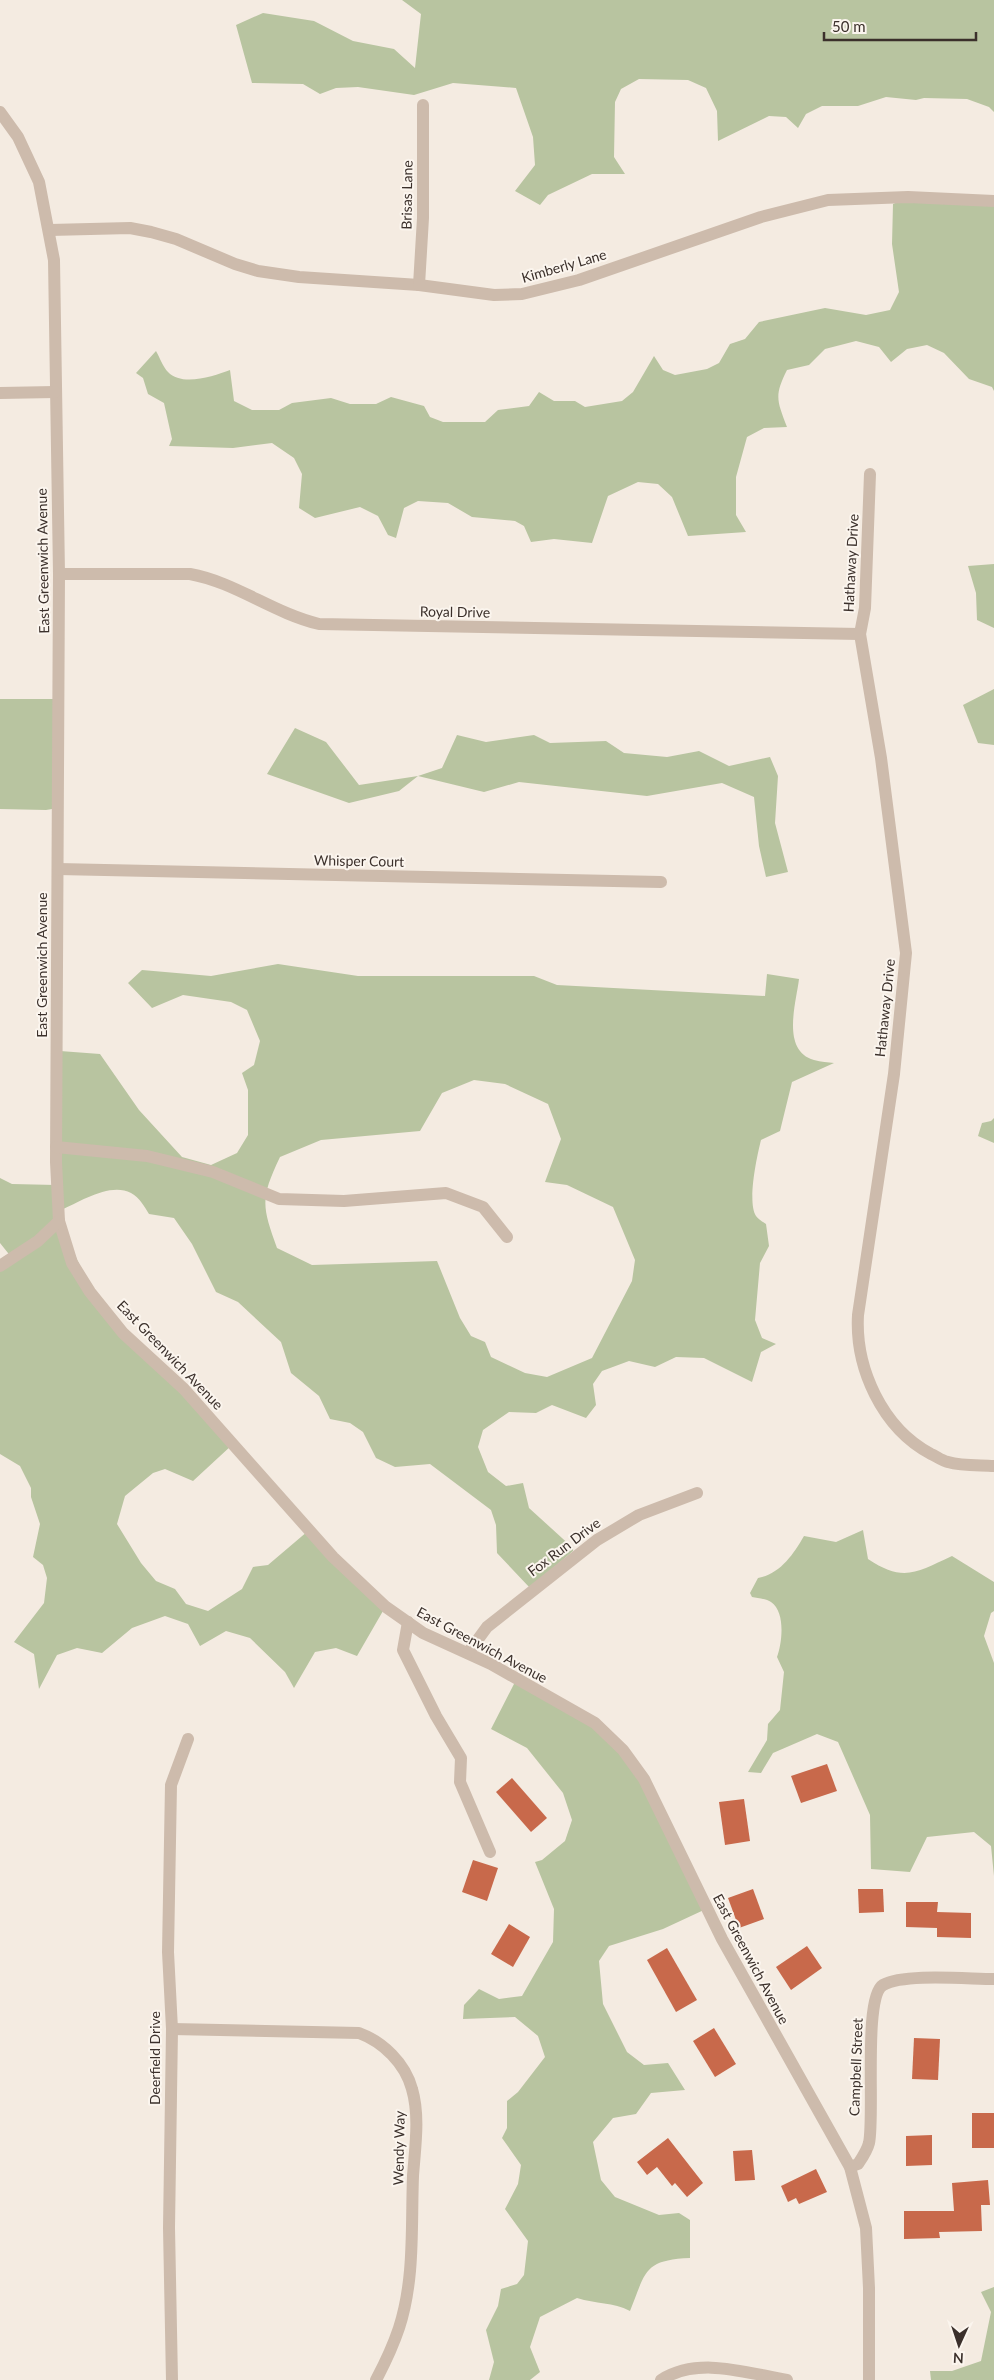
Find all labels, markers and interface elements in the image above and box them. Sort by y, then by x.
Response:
scale bar [824,10,976,42]
text: 50 m [832,17,866,35]
street label: Brisas Lane [397,160,416,230]
street label: Kimberly Lane [519,245,608,286]
street label: East Greenwich Avenue [33,488,52,634]
street label: Hathaway Drive [839,513,862,613]
street label: Royal Drive [420,602,490,621]
street label: Whisper Court [314,851,404,870]
street label: East Greenwich Avenue [33,892,50,1038]
street label: Hathaway Drive [871,958,898,1058]
street label: East Greenwich Avenue [114,1296,227,1413]
street label: Fox Run Drive [524,1514,603,1579]
street label: East Greenwich Avenue [414,1603,550,1686]
street label: East Greenwich Avenue [710,1891,793,2027]
street label: Deerfield Drive [146,2011,163,2105]
street label: Campbell Street [845,2018,866,2116]
street label: Wendy Way [389,2110,408,2186]
north arrow [934,2320,984,2370]
text: N [952,2350,964,2367]

